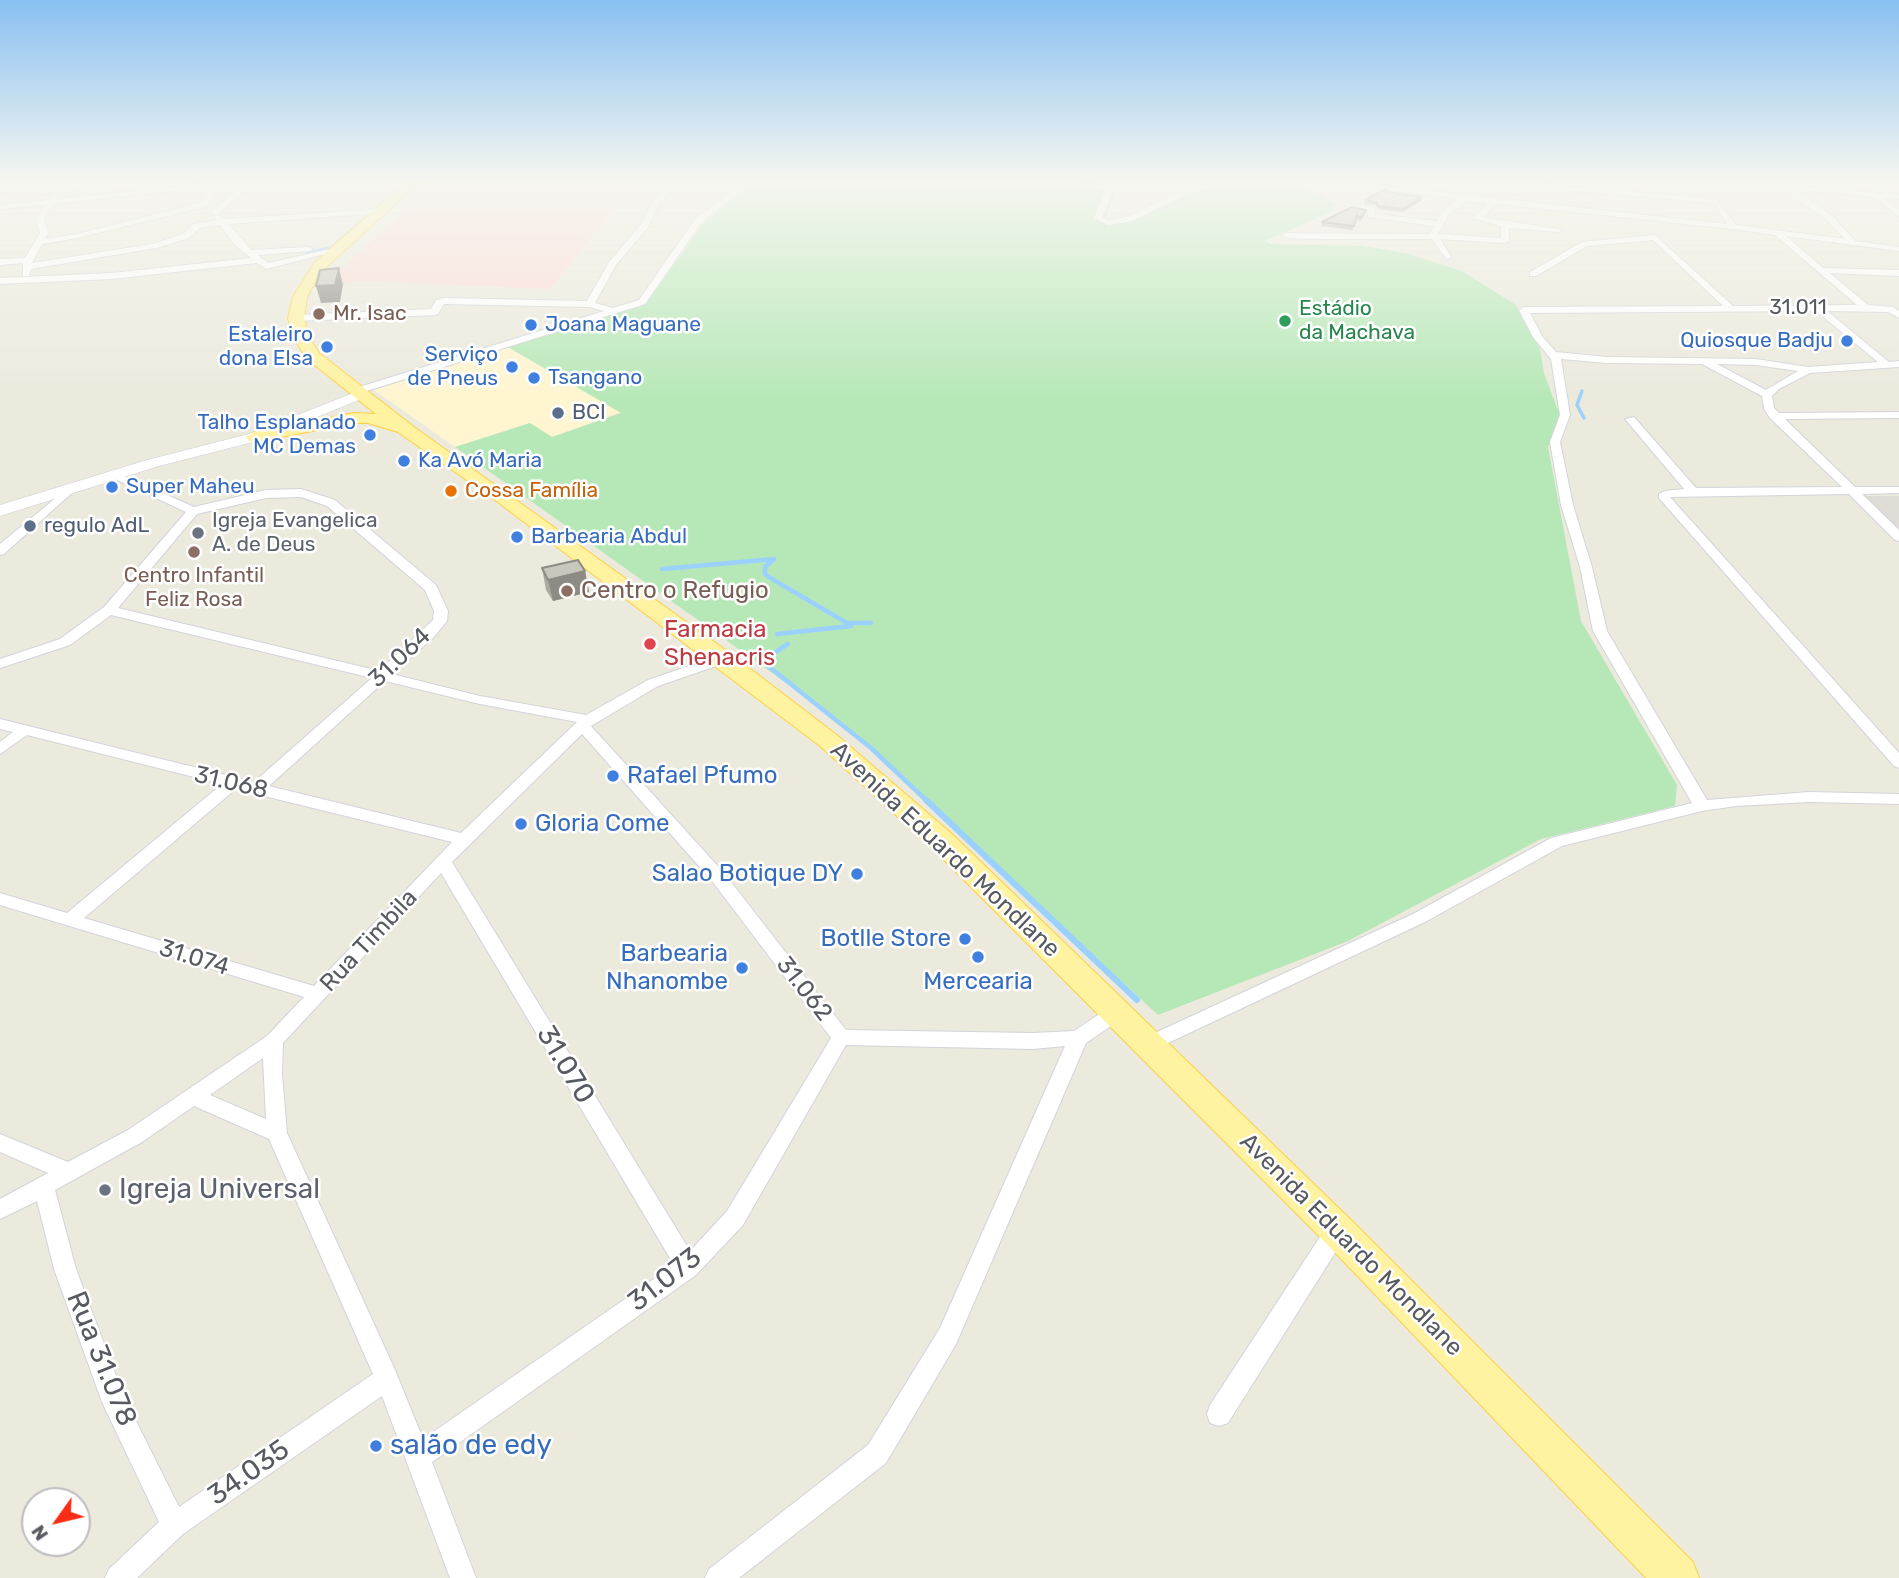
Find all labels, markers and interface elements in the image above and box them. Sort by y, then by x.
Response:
street label: 31.011 [1769,295,1827,321]
place label: Estádio da Machava [1299,296,1415,346]
place label: Mr. Isac [333,301,407,327]
marker: Mr. Isac [311,306,327,322]
place label: Joana Maguane [545,312,701,338]
marker: Estádio da Machava [1277,313,1293,329]
marker: Joana Maguane [523,317,539,333]
place label: Estaleiro dona Elsa [219,322,313,372]
place label: Quiosque Badju [1680,328,1833,354]
marker: Quiosque Badju [1839,333,1855,349]
marker: Estaleiro dona Elsa [319,339,335,355]
place label: Serviço de Pneus [407,342,498,392]
marker: Serviço de Pneus [504,359,520,375]
place label: Tsangano [548,365,642,391]
marker: Tsangano [526,370,542,386]
place label: BCI [572,400,606,426]
marker: BCI [550,405,566,421]
place label: Talho Esplanado MC Demas [198,410,356,460]
marker: Talho Esplanado MC Demas [362,427,378,443]
place label: Ka Avó Maria [418,448,542,474]
marker: Ka Avó Maria [396,453,412,469]
place label: Super Maheu [126,474,255,500]
place label: Cossa Família [465,478,598,504]
marker: Super Maheu [104,479,120,495]
marker: Cossa Família [443,483,459,499]
place label: Igreja Evangelica A. de Deus [212,508,377,558]
place label: regulo AdL [44,513,149,539]
marker: regulo AdL [22,518,38,534]
place label: Barbearia Abdul [531,524,687,550]
marker: Igreja Evangelica A. de Deus [190,525,206,541]
marker: Barbearia Abdul [509,529,525,545]
marker: Centro Infantil Feliz Rosa [186,544,202,560]
place label: Centro Infantil Feliz Rosa [124,563,264,613]
place label: Centro o Refugio [581,577,769,605]
marker: Centro o Refugio [559,583,575,599]
place label: Farmacia Shenacris [664,616,775,672]
street label: 31.064 [363,622,437,694]
marker: Farmacia Shenacris [642,636,658,652]
street label: Avenida Eduardo Mondlane [824,736,1066,964]
street label: 31.068 [191,761,271,805]
place label: Rafael Pfumo [627,762,778,790]
marker: Rafael Pfumo [605,768,621,784]
place label: Gloria Come [535,810,670,838]
marker: Gloria Come [513,816,529,832]
place label: Salao Botique DY [652,860,843,888]
marker: Salao Botique DY [849,866,865,882]
street label: Rua Timbila [314,884,424,998]
place label: Botlle Store [821,925,951,953]
marker: Botlle Store [957,931,973,947]
street label: 31.074 [156,934,232,982]
place label: Barbearia Nhanombe [606,940,728,996]
marker: Mercearia [970,949,986,965]
street label: 31.062 [770,951,838,1027]
marker: Barbearia Nhanombe [734,960,750,976]
place label: Mercearia [923,968,1033,996]
street label: 31.070 [529,1020,601,1110]
street label: Avenida Eduardo Mondlane [1234,1128,1468,1362]
place label: Igreja Universal [119,1173,320,1207]
marker: Igreja Universal [97,1182,113,1198]
street label: 31.073 [622,1241,708,1319]
street label: Rua 31.078 [59,1287,143,1431]
place label: salão de edy [390,1429,552,1463]
street label: 34.035 [202,1433,296,1513]
marker: salão de edy [368,1438,384,1454]
north arrow [21,1487,91,1557]
text: N [26,1521,53,1545]

